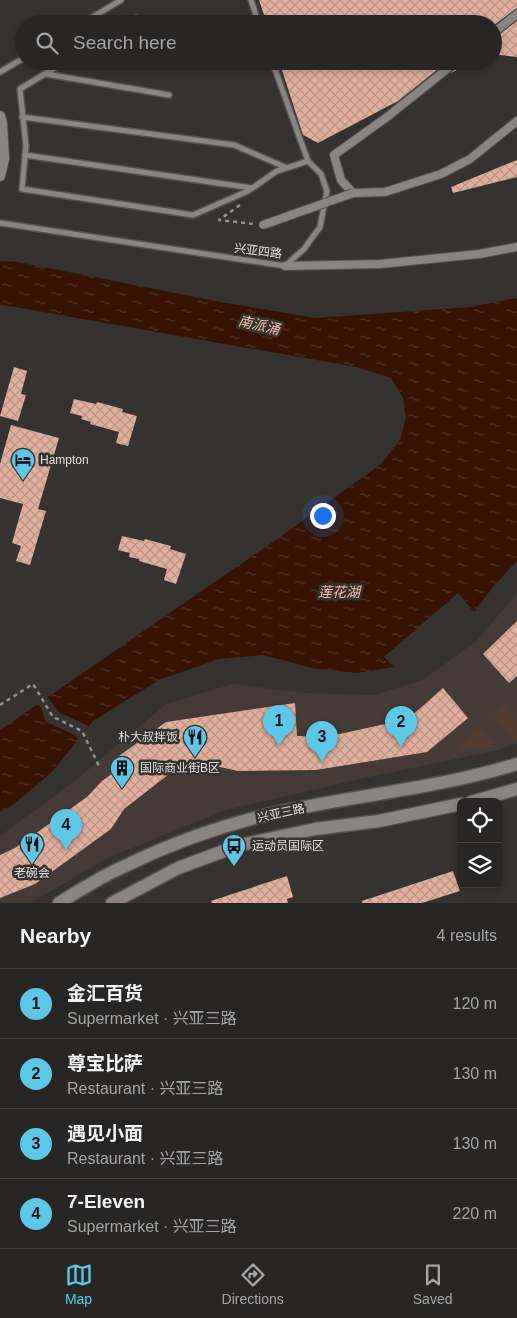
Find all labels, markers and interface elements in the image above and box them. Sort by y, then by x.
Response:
search box [15,15,502,70]
icon: search [33,29,61,57]
text: Search here [73,32,177,53]
street label: 兴亚四路 [233,241,283,261]
water label: 南派涌 [237,312,283,338]
hotel icon: Hampton [10,447,36,481]
place label: Hampton [40,453,89,467]
your location [310,503,336,529]
water label: 莲花湖 [318,584,362,600]
pin: 1 [263,705,295,746]
pin: 2 [385,706,417,747]
pin: 3 [306,721,338,762]
restaurant icon: 朴大叔拌饭 [182,724,208,758]
place label: 朴大叔拌饭 [118,730,178,744]
building icon: 国际商业街B区 [109,755,135,789]
place label: 国际商业街B区 [140,761,220,775]
map controls [457,798,502,888]
button: locate [457,798,502,843]
street label: 兴亚三路 [256,801,306,825]
pin: 4 [50,809,82,850]
restaurant icon: 老碗会 [19,831,45,865]
bus stop icon: 运动员国际区 [221,833,247,867]
place label: 运动员国际区 [252,839,324,853]
button: layers [457,843,502,888]
place label: 老碗会 [14,866,50,880]
text: Nearby [20,924,91,947]
text: 4 results [437,927,497,944]
text: 金汇百货 [67,983,143,1004]
text: 1 [32,995,40,1012]
text: 120 m [453,995,497,1012]
text: Supermarket · 兴亚三路 [67,1010,237,1027]
text: 尊宝比萨 [67,1053,143,1074]
text: 2 [32,1065,40,1082]
text: 130 m [453,1065,497,1082]
text: Restaurant · 兴亚三路 [67,1080,224,1097]
text: 遇见小面 [67,1123,143,1144]
text: 3 [32,1135,40,1152]
text: 130 m [453,1135,497,1152]
text: Restaurant · 兴亚三路 [67,1150,224,1167]
text: 7-Eleven [67,1191,145,1212]
text: 4 [32,1205,40,1222]
text: 220 m [453,1205,497,1222]
text: Supermarket · 兴亚三路 [67,1218,237,1235]
tab: Map [65,1261,93,1307]
tab: Directions [222,1261,284,1307]
tab: Saved [413,1261,452,1307]

